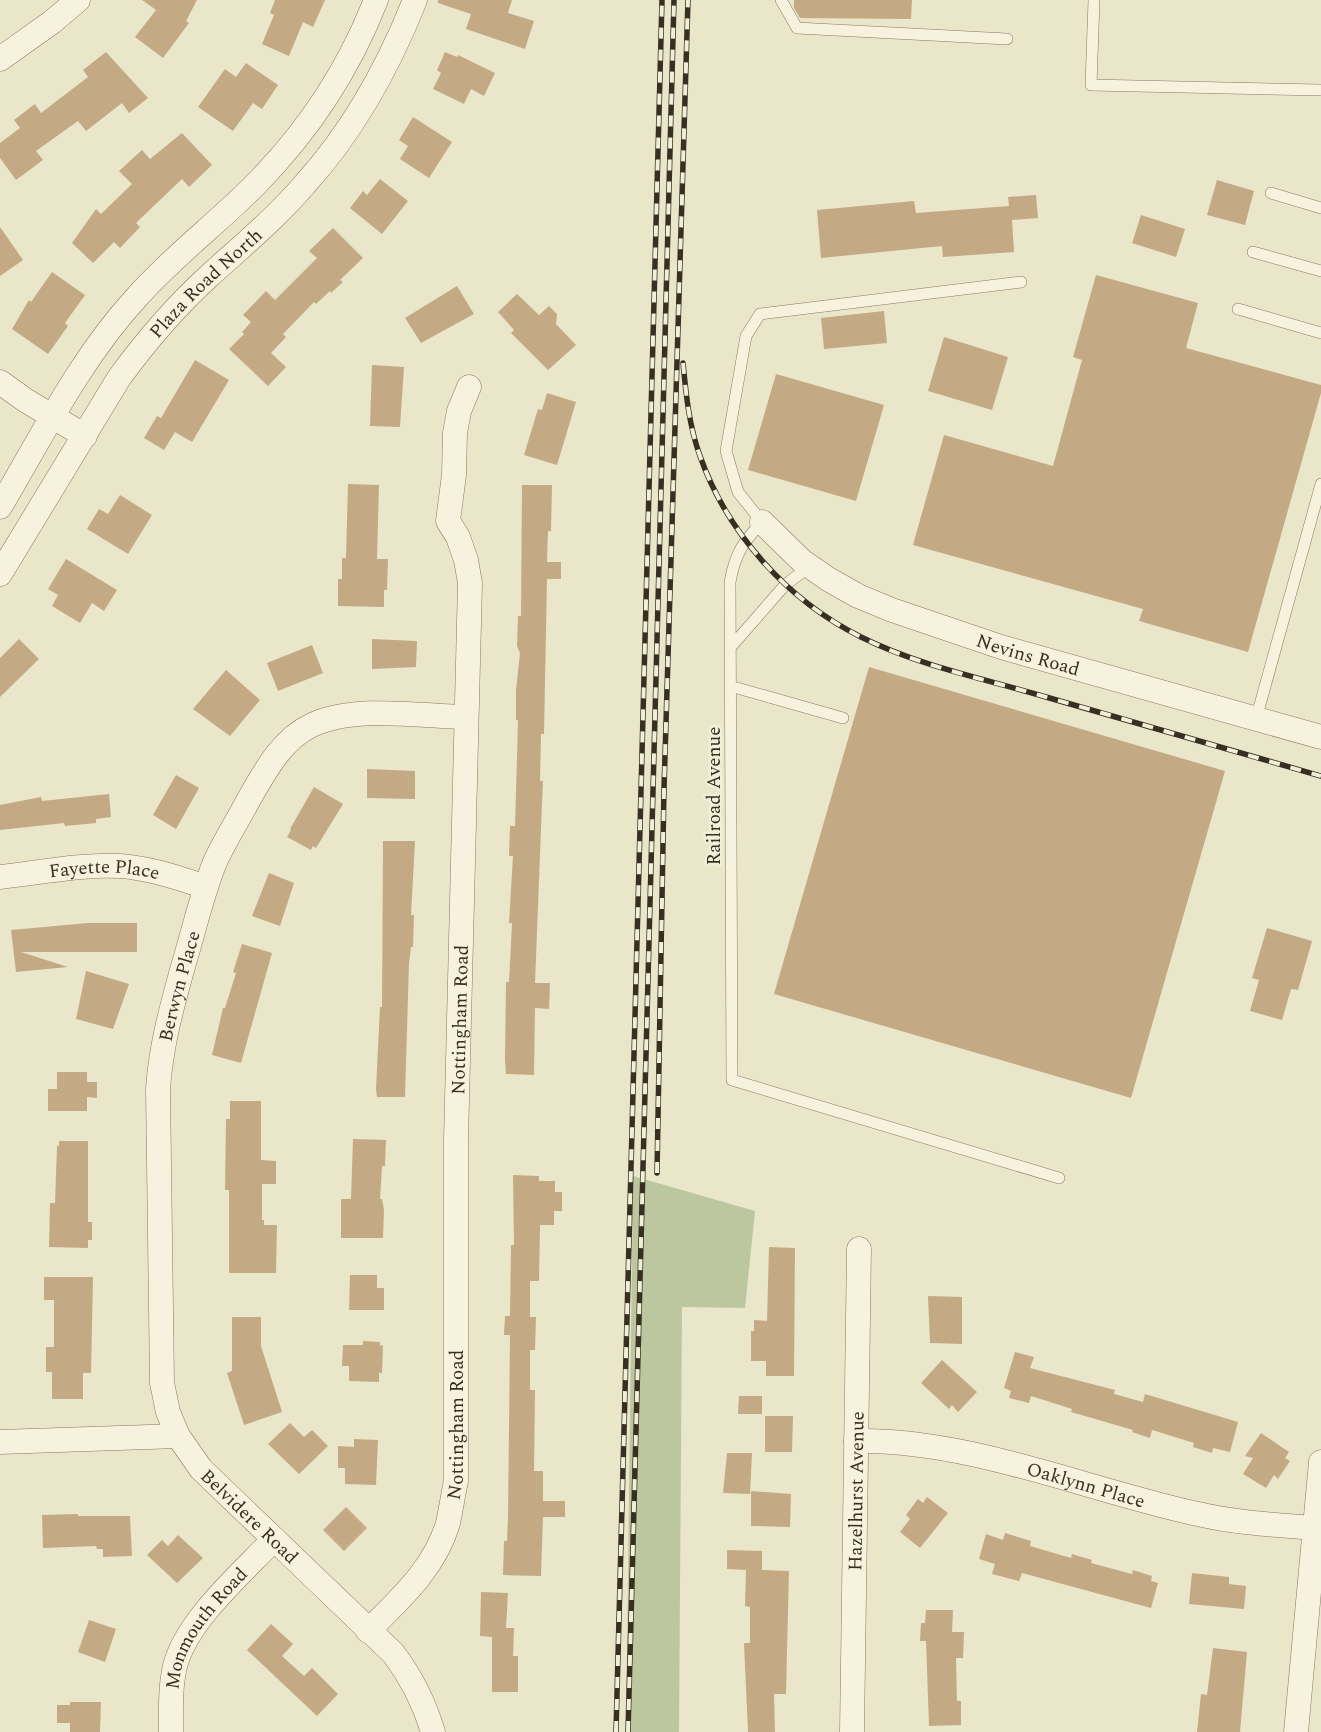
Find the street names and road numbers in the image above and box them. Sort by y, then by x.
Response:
street label: Plaza Road North [143,222,269,345]
street label: Nevins Road [972,627,1083,684]
street label: Railroad Avenue [700,727,729,865]
street label: Fayette Place [47,853,163,888]
street label: Berwyn Place [152,928,209,1044]
street label: Nottingham Road [444,944,477,1095]
street label: Nottingham Road [440,1350,472,1502]
street label: Hazelhurst Avenue [841,1411,873,1571]
street label: Oaklynn Place [1023,1455,1148,1516]
street label: Belvidere Road [193,1463,305,1571]
street label: Monmouth Road [159,1561,255,1691]

